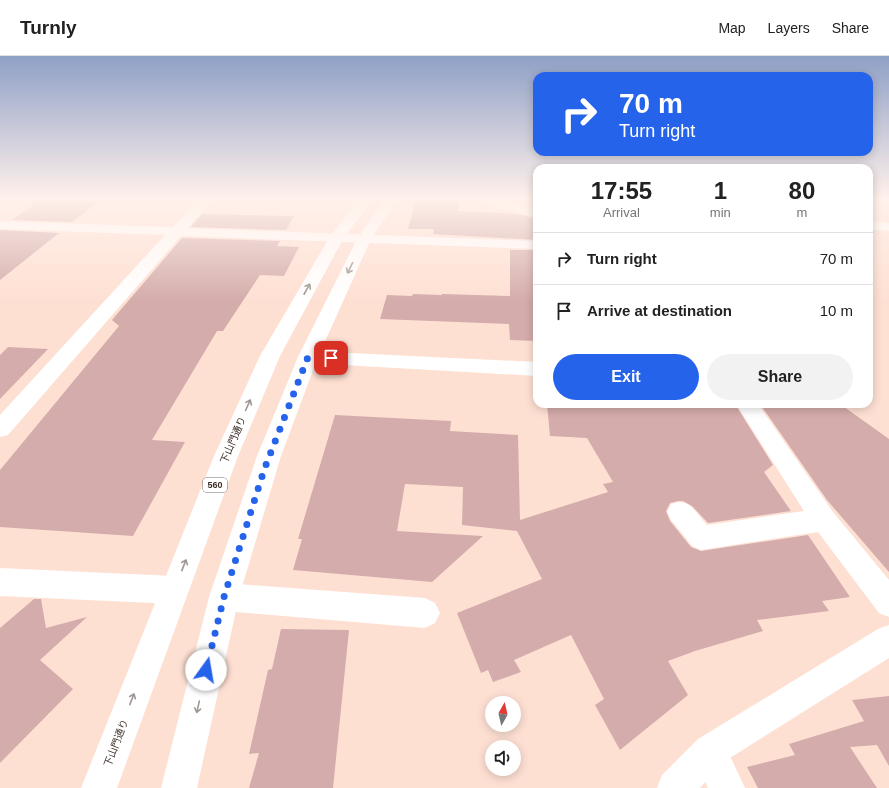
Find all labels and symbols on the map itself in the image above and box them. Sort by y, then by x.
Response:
one-way arrow [346,262,353,274]
one-way arrow [304,284,311,296]
pin [314,341,348,375]
one-way arrow [245,400,252,412]
street label: 下山門通り [218,415,248,465]
road number: 560 [203,478,227,492]
one-way arrow [180,559,188,571]
position arrow [185,649,227,691]
one-way arrow [129,694,137,706]
north arrow [485,696,521,732]
one-way arrow [193,701,201,714]
street label: 下山門通り [102,718,130,768]

